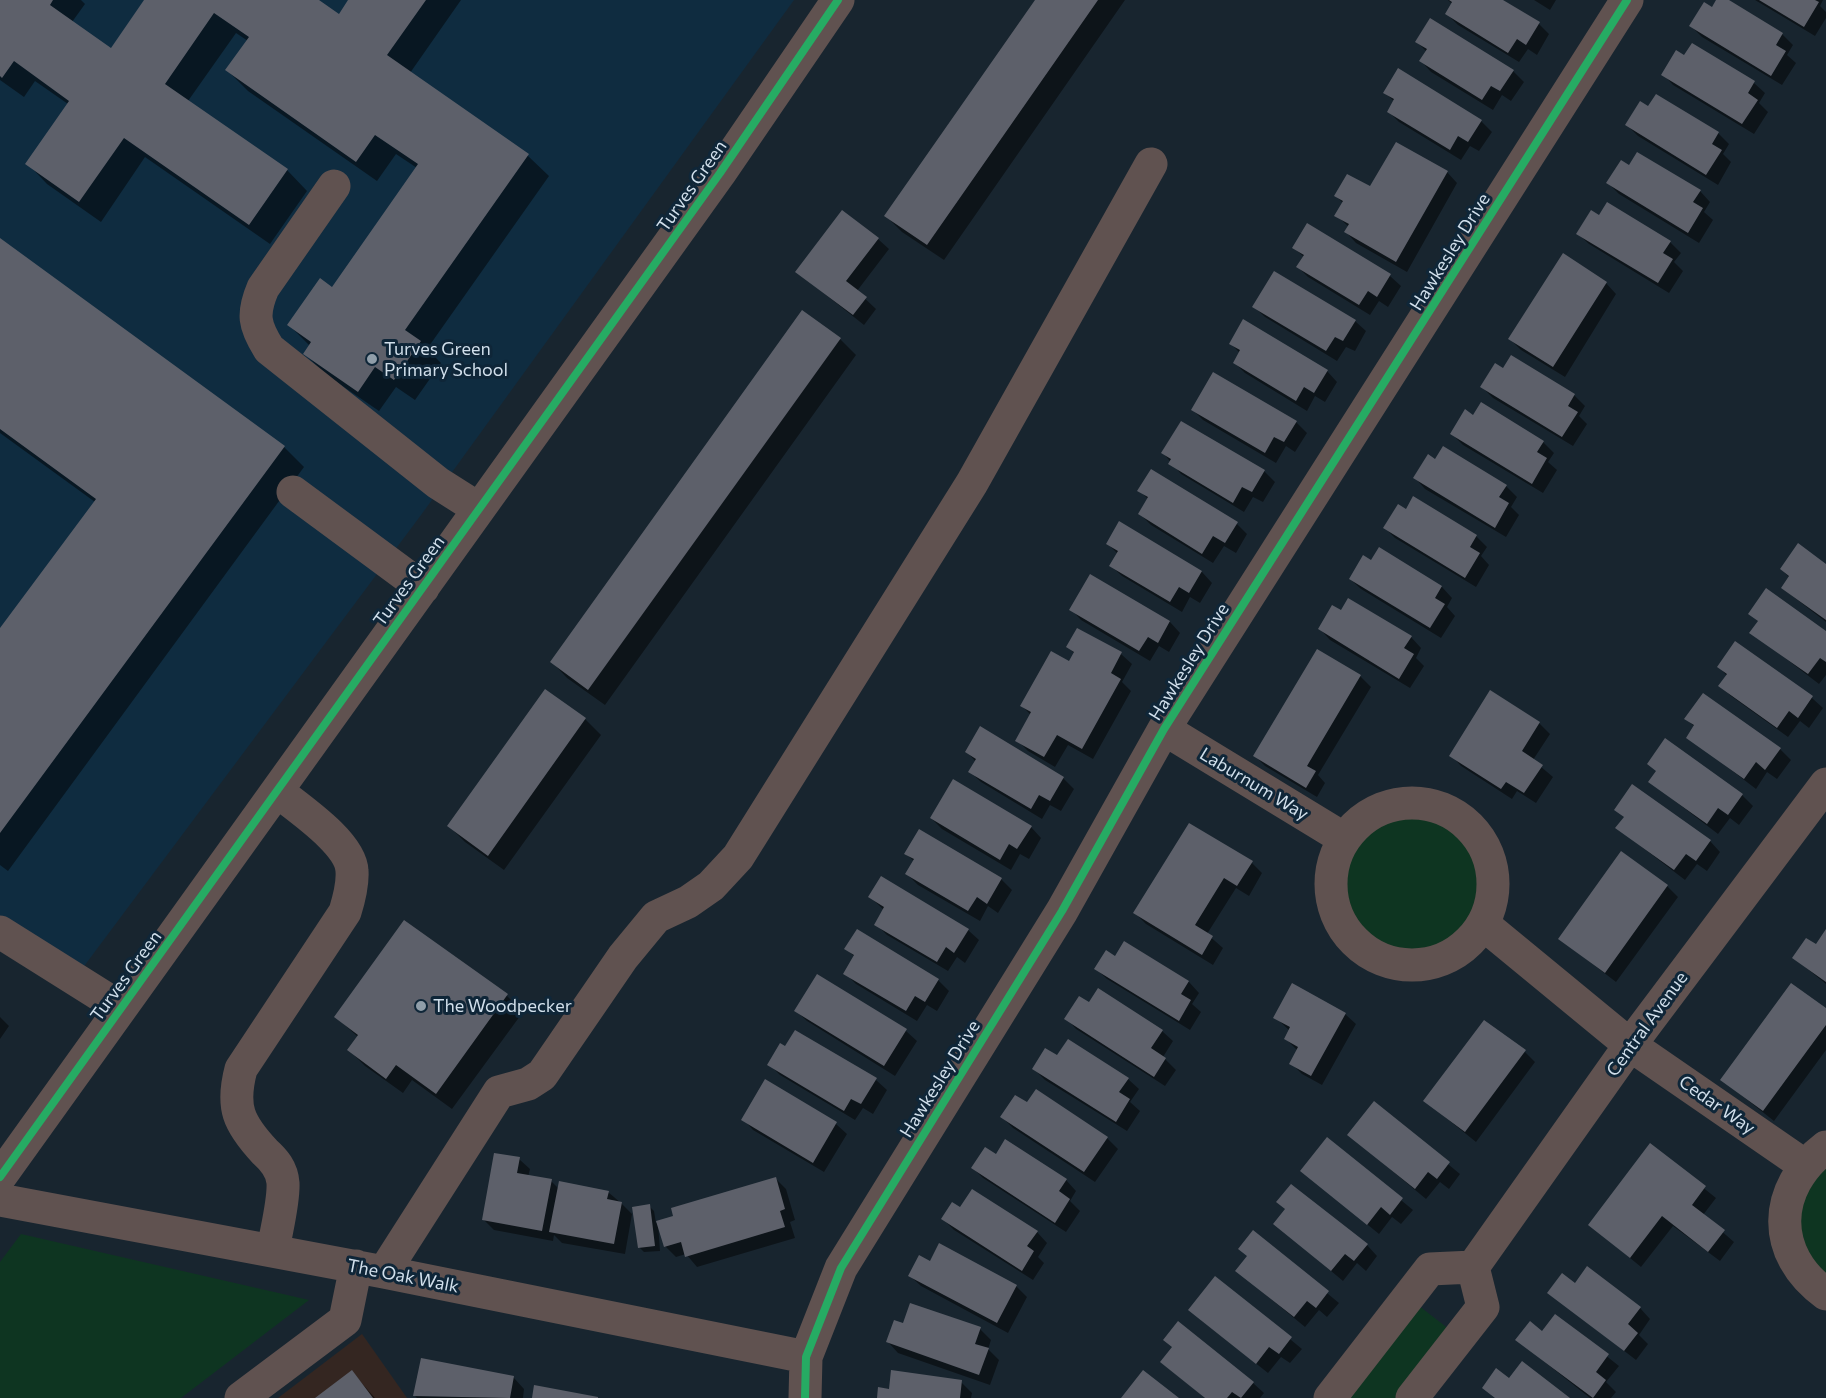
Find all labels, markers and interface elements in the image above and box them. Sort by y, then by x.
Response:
street label: Turves Green [653,136,731,236]
street label: Hawkesley Drive [1405,189,1495,315]
place label: Turves Green Primary School [384,338,508,380]
marker: Turves Green Primary School [365,352,379,366]
street label: Turves Green [369,531,449,631]
street label: Hawkesley Drive [1144,599,1234,725]
street label: Laburnum Way [1196,743,1312,825]
street label: Turves Green [86,926,166,1026]
street label: Central Avenue [1602,968,1692,1080]
place label: The Woodpecker [433,995,572,1017]
marker: The Woodpecker [414,999,428,1013]
street label: Hawkesley Drive [895,1016,985,1142]
street label: Cedar Way [1675,1071,1759,1139]
street label: The Oak Walk [345,1255,461,1297]

